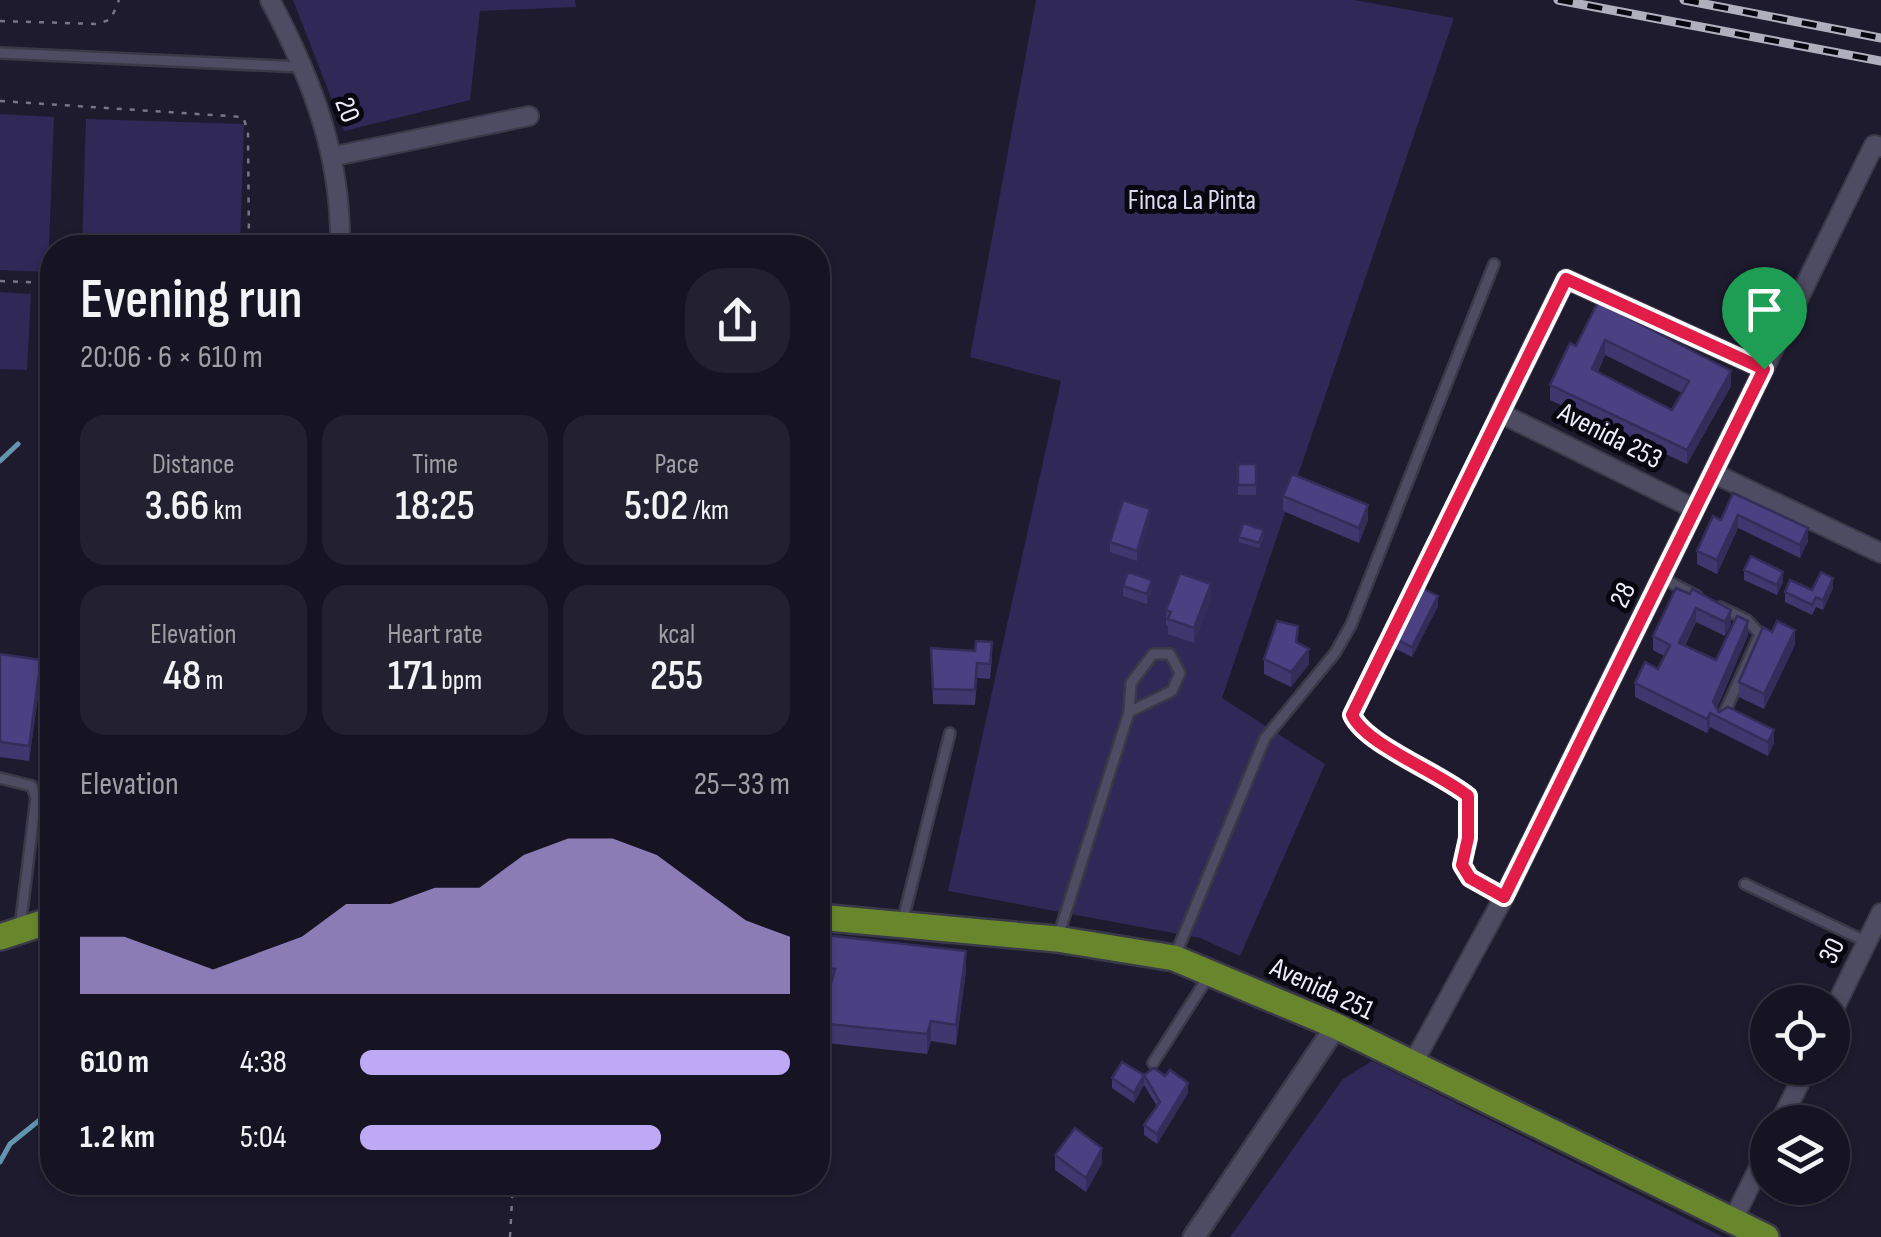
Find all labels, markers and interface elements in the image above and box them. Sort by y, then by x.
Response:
street label: 20 [327,93,367,127]
park label: Finca La Pinta [1128,184,1256,217]
text: Evening run [80,267,303,334]
pin [1722,267,1807,370]
button: share [685,268,790,373]
icon: arrive [1737,282,1792,337]
text: 20:06 · 6 × 610 m [80,338,263,377]
street label: Avenida 253 [1552,395,1667,476]
text: Distance [152,448,235,481]
text: Time [412,448,458,481]
text: Pace [654,448,699,481]
text: 3.66 [144,481,209,532]
text: 18:25 [395,481,475,532]
text: 5:02 [624,481,688,532]
text: km [209,494,242,527]
text: /km [688,494,729,527]
street label: 28 [1603,577,1643,613]
text: Elevation [150,618,237,651]
text: Heart rate [387,618,483,651]
text: kcal [658,618,695,651]
text: 48 [163,651,201,702]
text: 171 [388,651,437,702]
text: 255 [650,651,703,702]
text: m [201,664,224,697]
text: bpm [437,664,482,697]
text: Elevation [80,765,179,804]
text: 25–33 m [694,765,790,804]
street label: 30 [1812,933,1852,969]
street label: Avenida 251 [1264,950,1379,1027]
map controls [1750,985,1850,1205]
button: locate [1750,985,1850,1085]
text: 610 m [80,1043,149,1082]
text: 4:38 [240,1043,287,1082]
button: layers [1750,1105,1850,1205]
text: 1.2 km [80,1118,155,1157]
text: 5:04 [240,1118,287,1157]

